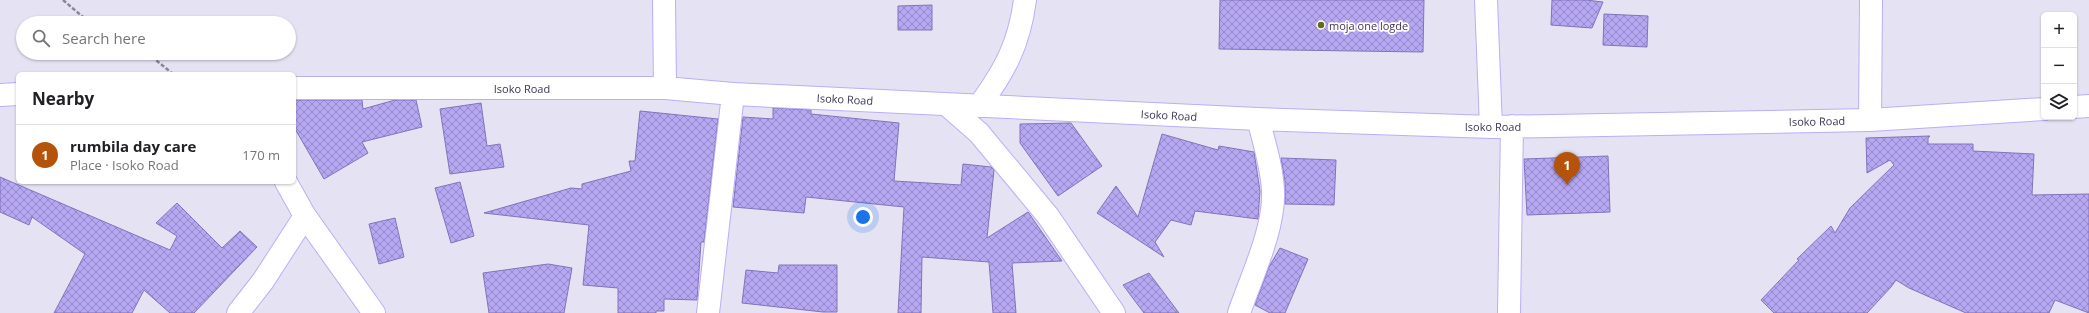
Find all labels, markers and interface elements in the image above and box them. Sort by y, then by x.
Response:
map controls [2041,12,2077,120]
button: + [2041,12,2077,48]
search box [16,16,296,60]
place label: moja one logde [1329,18,1408,33]
marker: moja one logde [1316,20,1326,30]
icon: search [30,27,52,49]
text: Search here [62,28,146,48]
button: − [2041,48,2077,84]
street label: Isoko Road [494,81,550,96]
button: layers [2041,84,2077,120]
text: Nearby [32,87,94,110]
street label: Isoko Road [816,90,874,108]
street label: Isoko Road [1140,106,1198,124]
street label: Isoko Road [1789,113,1845,129]
street label: Isoko Road [1465,119,1521,134]
text: rumbila day care [70,136,196,156]
text: 1 [41,146,49,164]
text: 170 m [242,146,280,164]
pin: 1 [1554,152,1580,185]
text: Place · Isoko Road [70,156,179,174]
your location [853,207,873,227]

